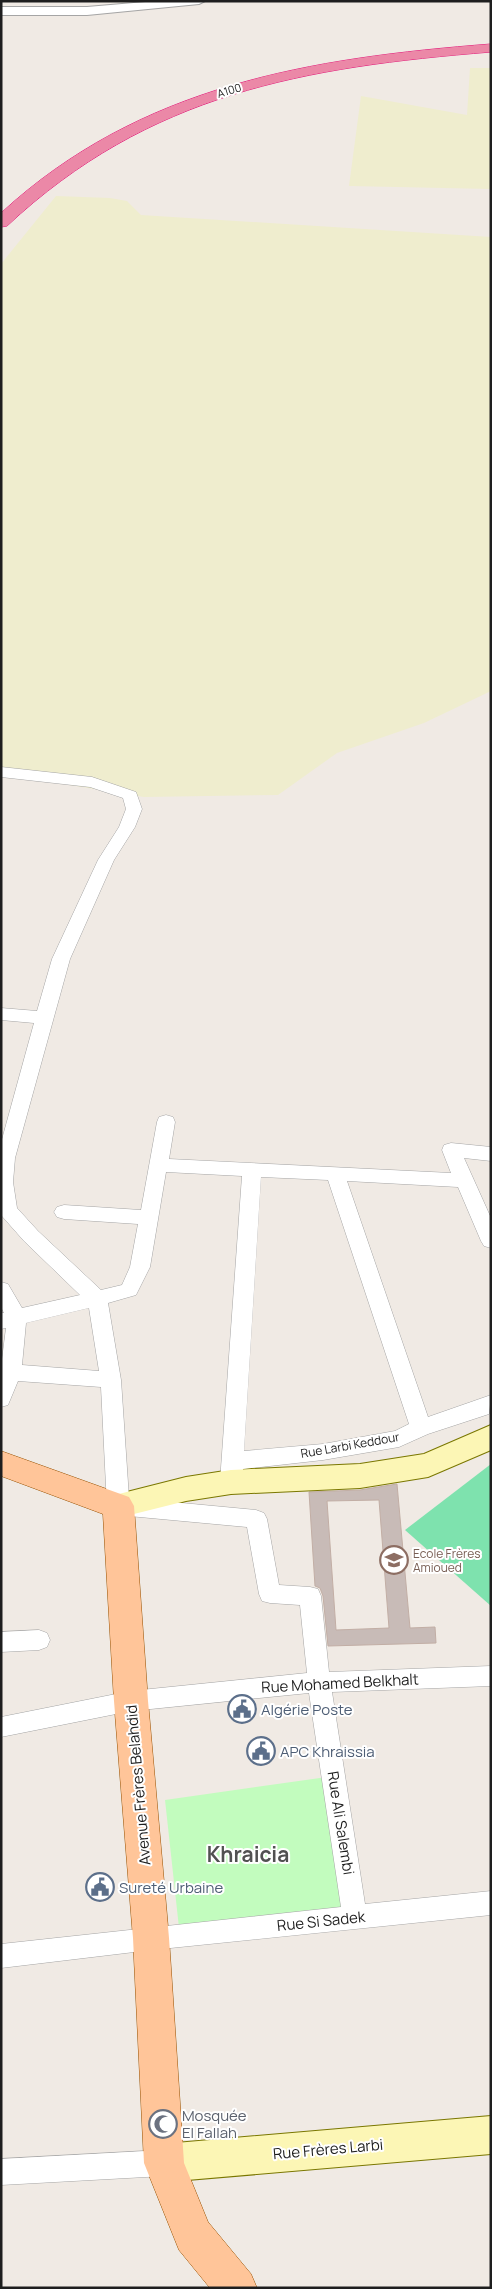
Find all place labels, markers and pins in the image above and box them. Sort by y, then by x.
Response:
school or university icon: Ecole Frères Amioued [379,1545,409,1575]
place label: Ecole Frères Amioued [413,1545,481,1576]
public building icon: Algérie Poste [227,1694,257,1724]
place label: Algérie Poste [261,1699,353,1720]
public building icon: APC Khraissia [246,1736,276,1766]
place label: APC Khraissia [280,1741,375,1762]
public building icon: Sureté Urbaine [85,1872,115,1902]
place label: Sureté Urbaine [119,1877,223,1898]
place label: Mosquée El Fallah [182,2105,247,2143]
mosque icon: Mosquée El Fallah [148,2109,178,2139]

